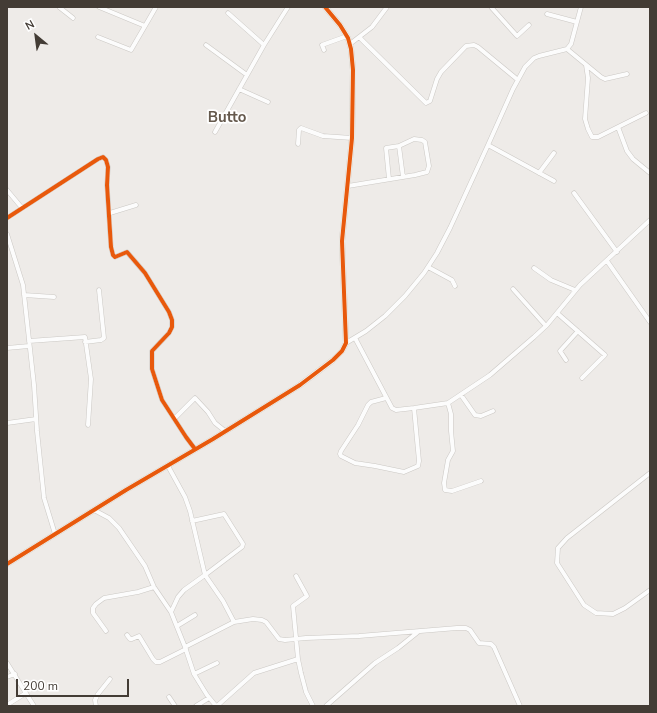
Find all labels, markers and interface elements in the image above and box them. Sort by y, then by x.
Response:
north arrow [16,16,56,56]
text: N [23,17,37,34]
district label: Butto [208,109,246,127]
scale bar [18,671,131,697]
text: 200 m [23,678,58,694]

